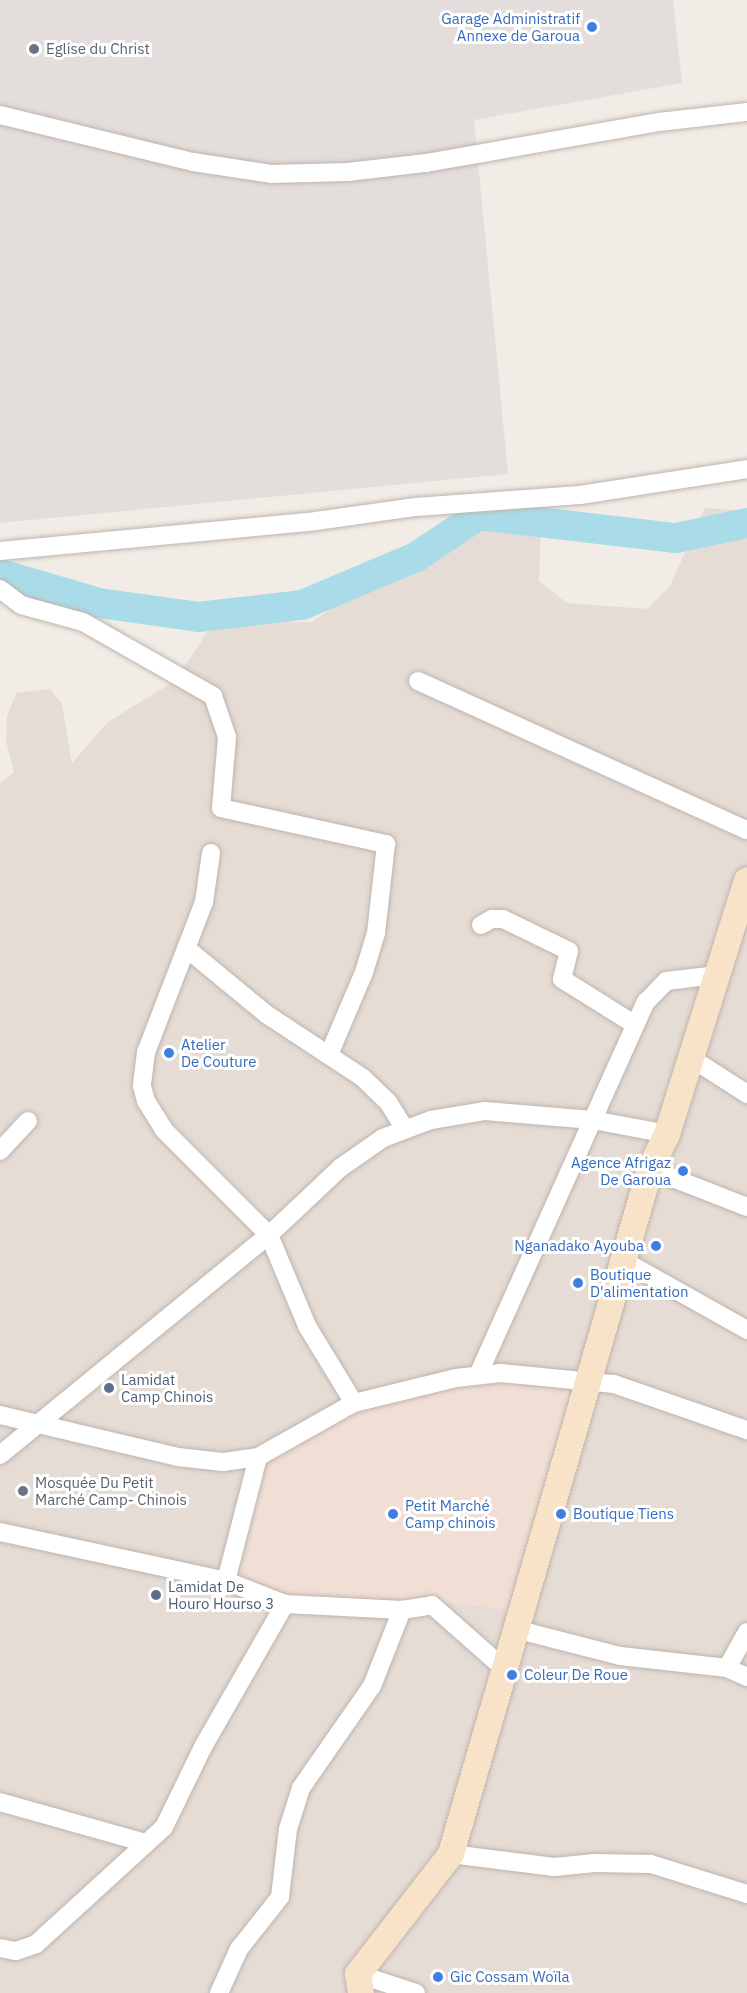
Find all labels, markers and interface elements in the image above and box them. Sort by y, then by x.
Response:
place label: Garage Administratif Annexe de Garoua [441,9,580,44]
marker: Garage Administratif Annexe de Garoua [585,20,599,34]
place label: Eglise du Christ [46,40,150,58]
marker: Eglise du Christ [27,42,41,56]
place label: Atelier De Couture [181,1035,257,1070]
marker: Atelier De Couture [162,1046,176,1060]
place label: Agence Afrigaz De Garoua [571,1153,671,1188]
marker: Agence Afrigaz De Garoua [676,1164,690,1178]
place label: Nganadako Ayouba [514,1237,644,1255]
marker: Nganadako Ayouba [649,1239,663,1253]
place label: Boutique D'alimentation [590,1265,688,1300]
marker: Boutique D'alimentation [571,1276,585,1290]
place label: Lamidat Camp Chinois [121,1370,213,1405]
marker: Lamidat Camp Chinois [102,1381,116,1395]
place label: Mosquée Du Petit Marché Camp- Chinois [35,1473,187,1508]
marker: Mosquée Du Petit Marché Camp- Chinois [16,1484,30,1498]
place label: Petit Marché Camp chinois [405,1496,495,1531]
place label: Boutique Tiens [573,1505,674,1523]
marker: Petit Marché Camp chinois [386,1507,400,1521]
marker: Boutique Tiens [554,1507,568,1521]
place label: Lamidat De Houro Hourso 3 [168,1577,274,1612]
marker: Lamidat De Houro Hourso 3 [149,1588,163,1602]
place label: Coleur De Roue [524,1666,628,1684]
marker: Coleur De Roue [505,1668,519,1682]
place label: Gic Cossam Woïla [450,1968,570,1986]
marker: Gic Cossam Woïla [431,1970,445,1984]

